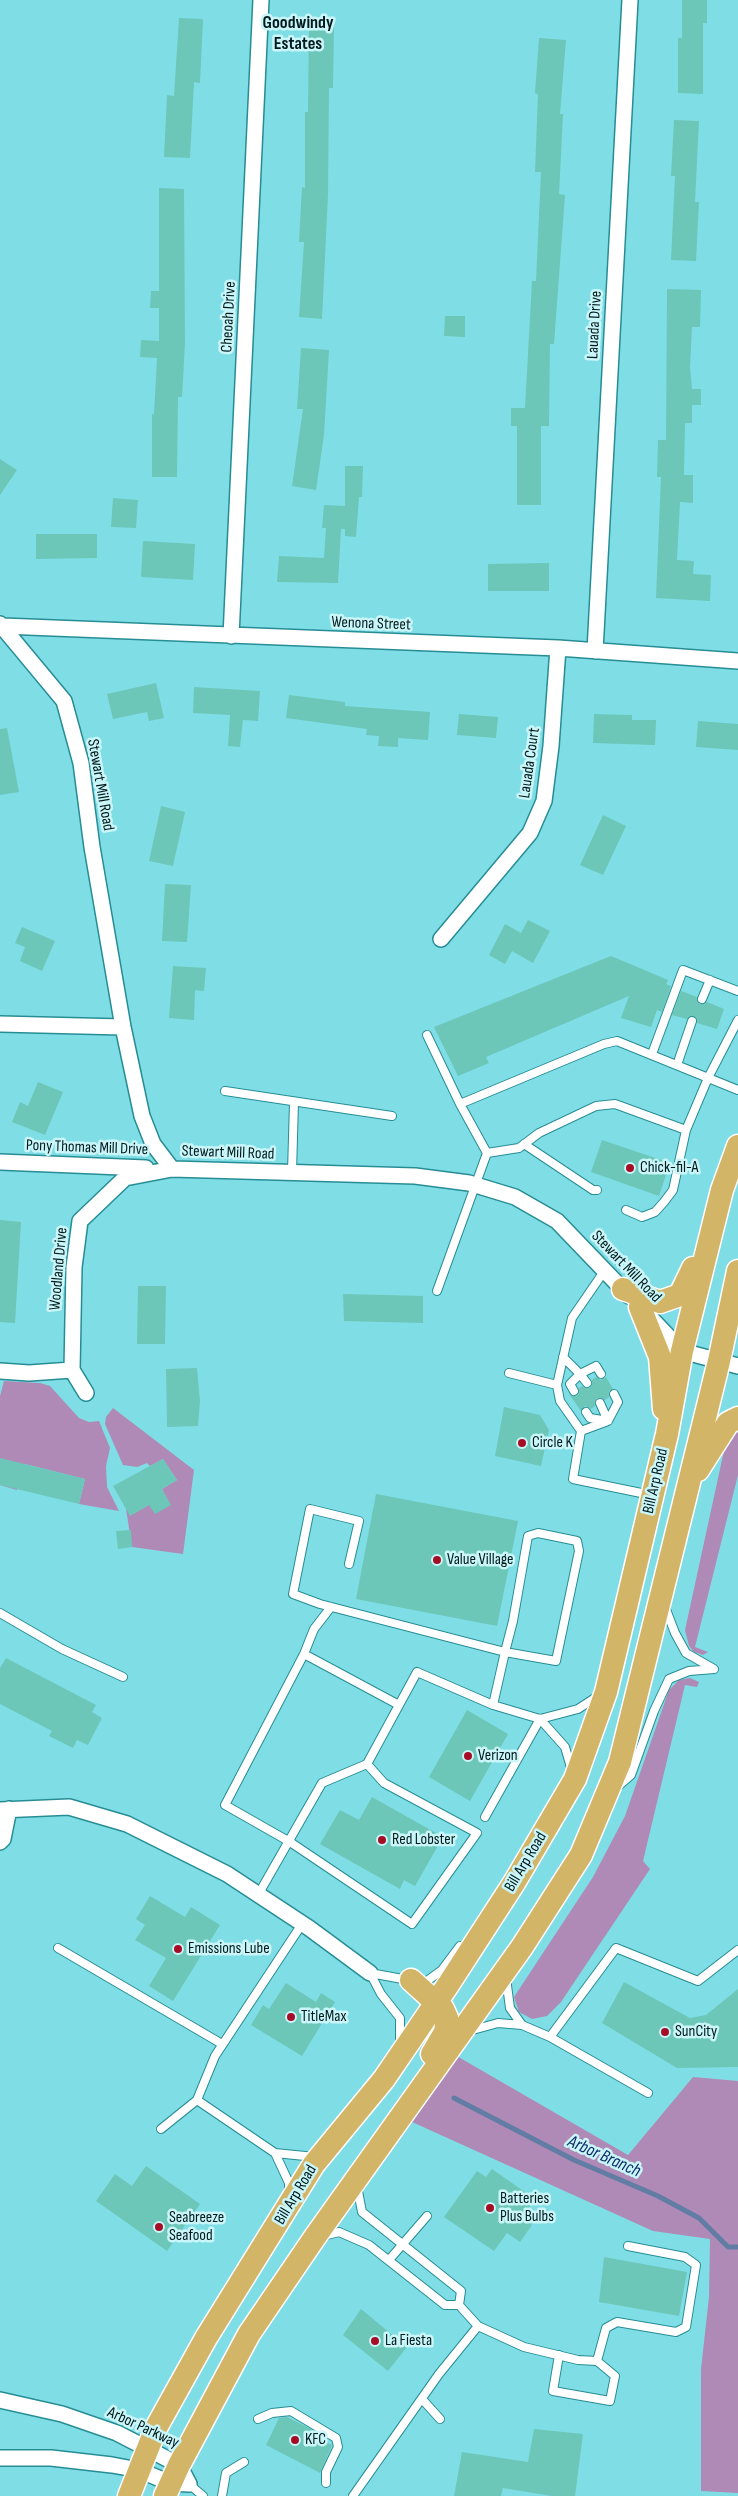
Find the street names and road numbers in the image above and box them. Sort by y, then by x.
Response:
street label: Cheoah Drive [218,281,240,353]
street label: Lauada Drive [584,290,606,360]
street label: Wenona Street [331,613,411,635]
street label: Lauada Court [516,727,544,799]
street label: Stewart Mill Road [82,738,118,832]
street label: Pony Thomas Mill Drive [26,1136,148,1160]
street label: Stewart Mill Road [181,1142,275,1164]
street label: Woodland Drive [46,1227,72,1311]
street label: Stewart Mill Road [587,1227,665,1307]
street label: Bill Arp Road [639,1447,673,1515]
street label: Bill Arp Road [501,1829,551,1895]
street label: Bill Arp Road [271,2162,321,2228]
street label: Arbor Parkway [104,2403,182,2453]

